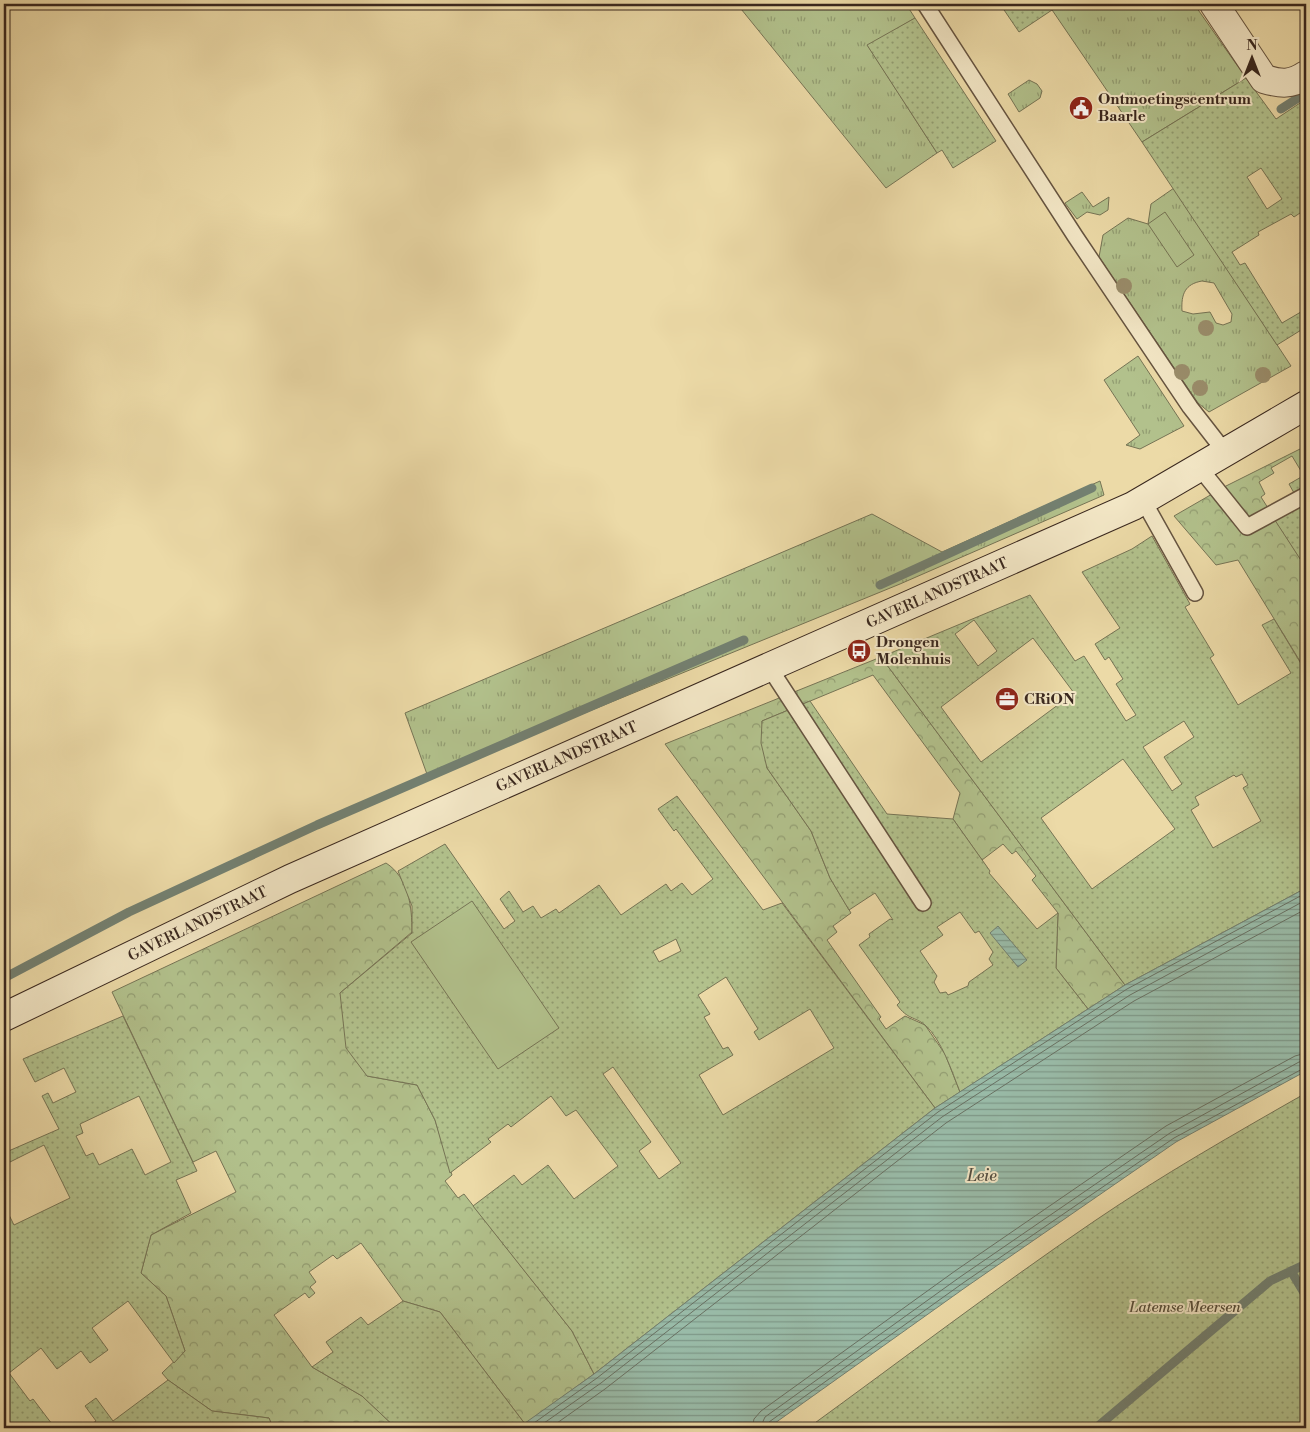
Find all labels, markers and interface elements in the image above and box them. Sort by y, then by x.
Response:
north arrow [1228,32,1278,82]
text: N [1246,37,1258,55]
place label: Ontmoetingscentrum Baarle [1098,90,1251,126]
public building icon: Ontmoetingscentrum Baarle [1068,95,1094,121]
street label: GAVERLANDSTRAAT [863,553,1011,632]
place label: Drongen Molenhuis [876,633,951,669]
bus stop icon: Drongen Molenhuis [846,638,872,664]
office icon: CRiON [994,686,1020,712]
place label: CRiON [1024,690,1075,709]
street label: GAVERLANDSTRAAT [493,717,641,796]
street label: GAVERLANDSTRAAT [125,882,271,965]
water label: Leie [966,1166,997,1186]
park label: Latemse Meersen [1128,1298,1241,1317]

